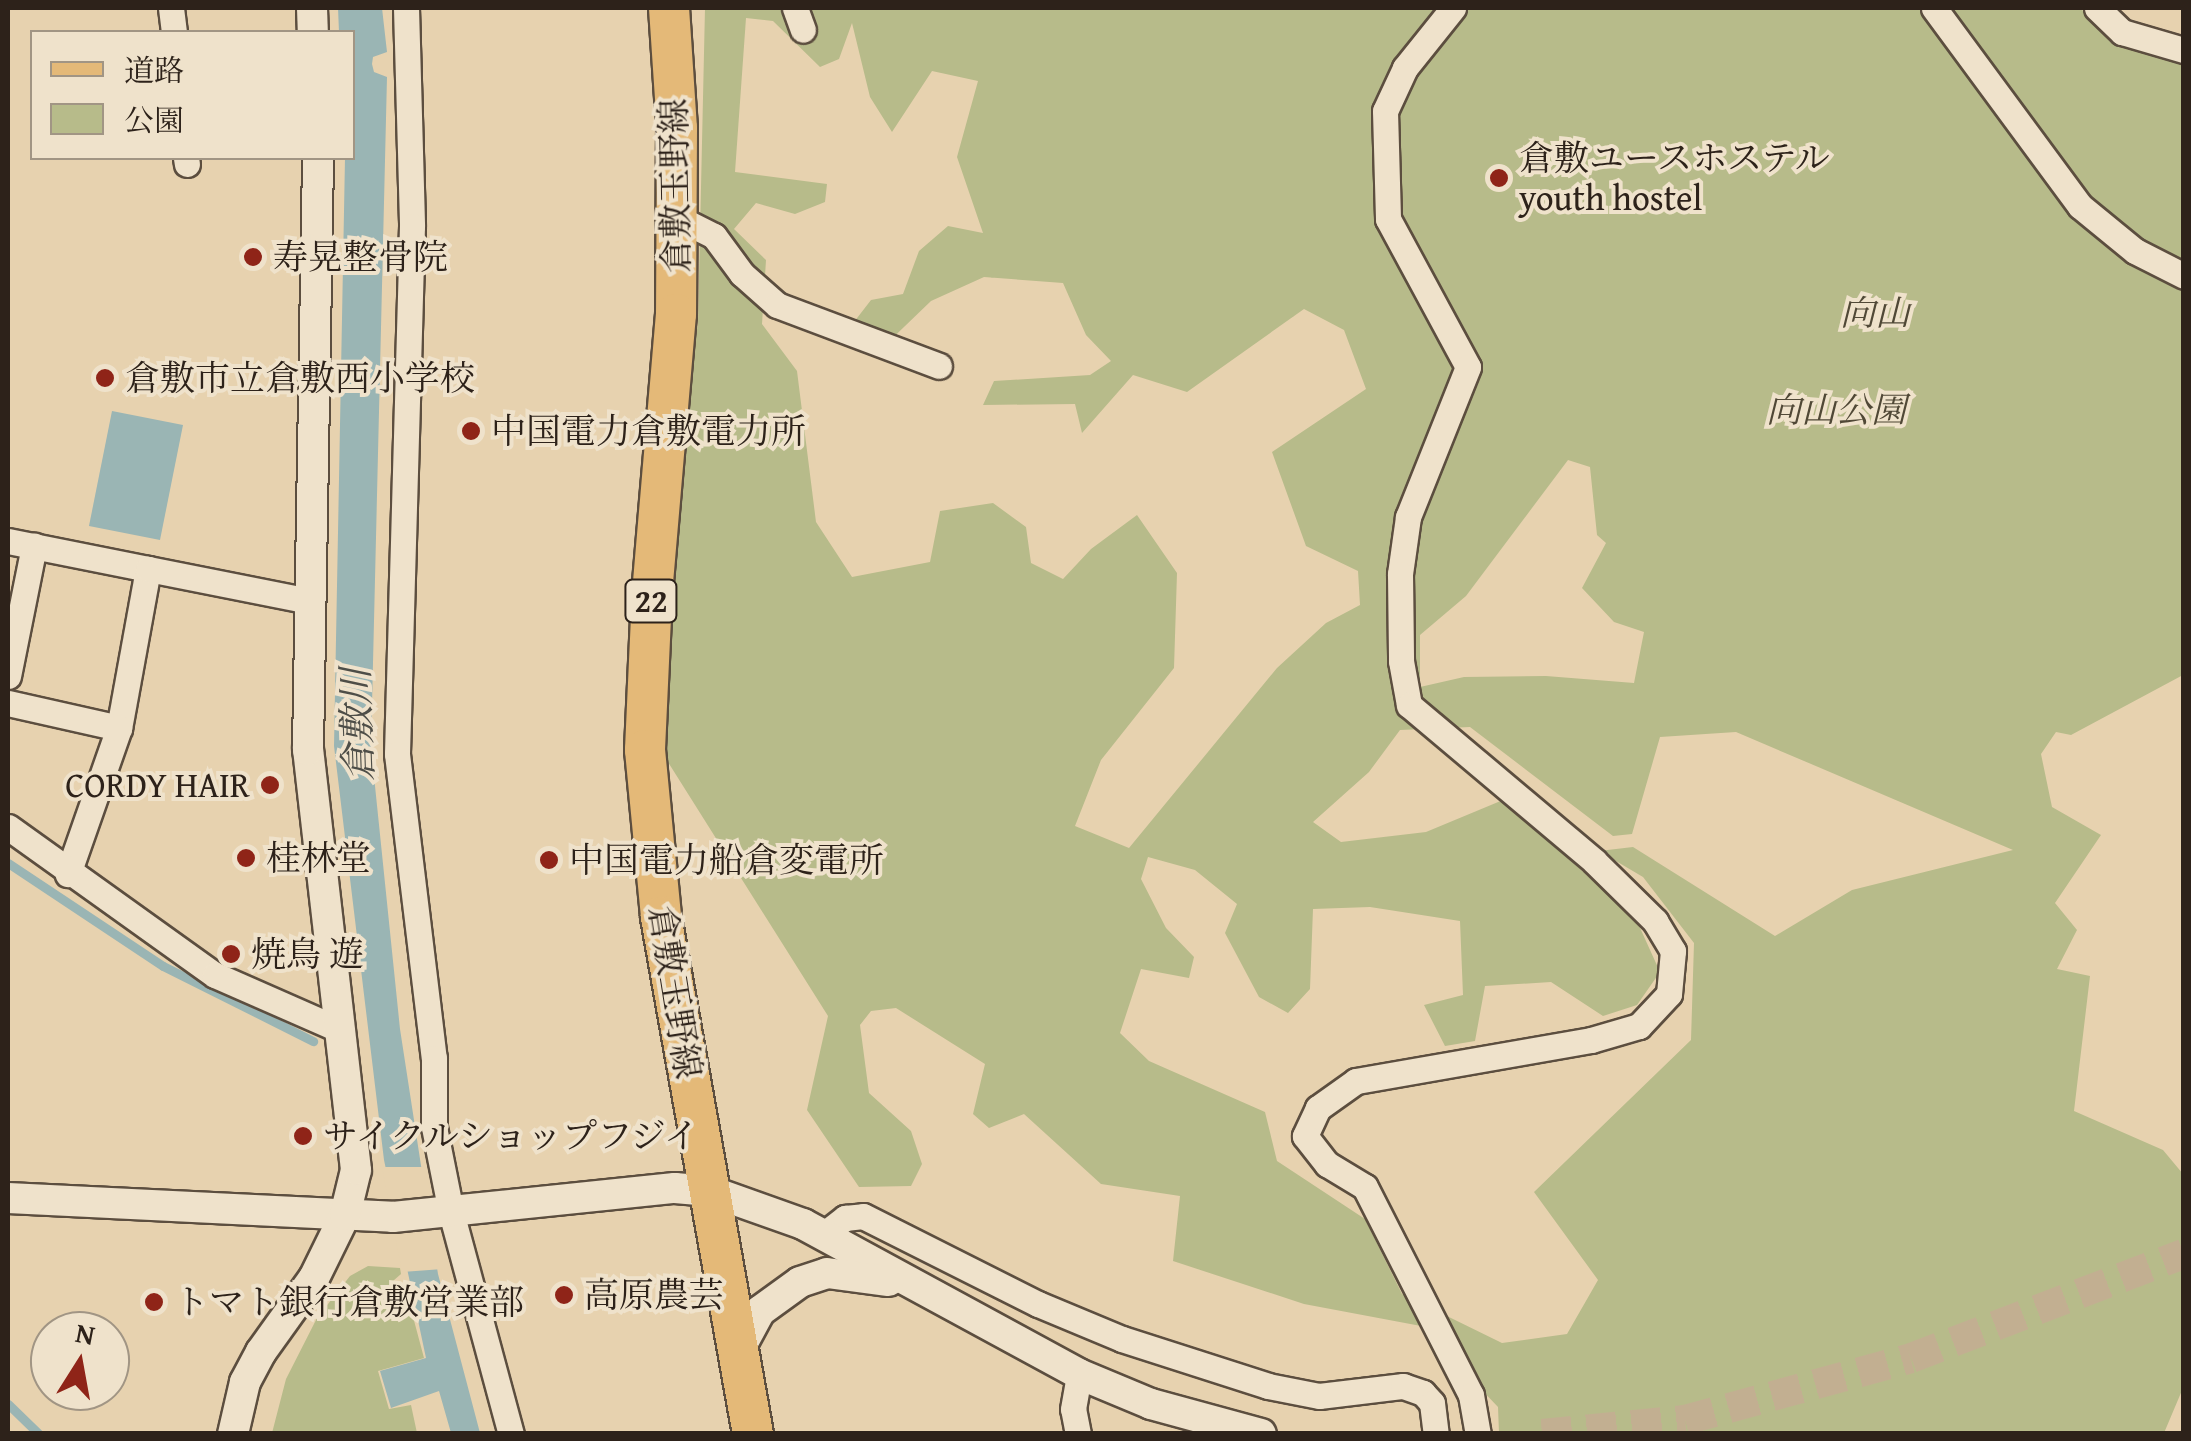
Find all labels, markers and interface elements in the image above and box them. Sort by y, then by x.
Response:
legend [30,30,355,160]
text: 道路 [124,48,184,92]
text: 公園 [124,98,184,142]
street label: 倉敷玉野線 [652,98,698,274]
place label: 倉敷ユースホステル youth hostel [1519,137,1834,219]
marker: 倉敷ユースホステル youth hostel [1488,167,1510,189]
place label: 寿晃整骨院 [273,236,448,278]
marker: 寿晃整骨院 [242,246,264,268]
park label: 向山 [1840,292,1910,334]
place label: 倉敷市立倉敷西小学校 [125,357,475,399]
marker: 倉敷市立倉敷西小学校 [94,367,116,389]
park label: 向山公園 [1766,389,1906,431]
place label: 中国電力倉敷電力所 [491,410,806,452]
marker: 中国電力倉敷電力所 [460,420,482,442]
road number: 22 [624,574,678,628]
water label: 倉敷川 [332,667,382,783]
place label: CORDY HAIR [65,764,250,806]
marker: CORDY HAIR [259,774,281,796]
place label: 桂林堂 [266,837,371,879]
place label: 中国電力船倉変電所 [569,839,884,881]
marker: 桂林堂 [235,847,257,869]
marker: 中国電力船倉変電所 [538,849,560,871]
street label: 倉敷玉野線 [641,902,709,1082]
place label: 焼鳥 遊 [251,933,364,975]
marker: 焼鳥 遊 [220,943,242,965]
place label: サイクルショップフジイ [323,1115,708,1157]
marker: サイクルショップフジイ [292,1125,314,1147]
place label: 高原農芸 [584,1274,724,1316]
place label: トマト銀行倉敷営業部 [174,1281,524,1323]
marker: 高原農芸 [553,1284,575,1306]
marker: トマト銀行倉敷営業部 [143,1291,165,1313]
north arrow [30,1311,130,1411]
text: N [72,1311,99,1355]

